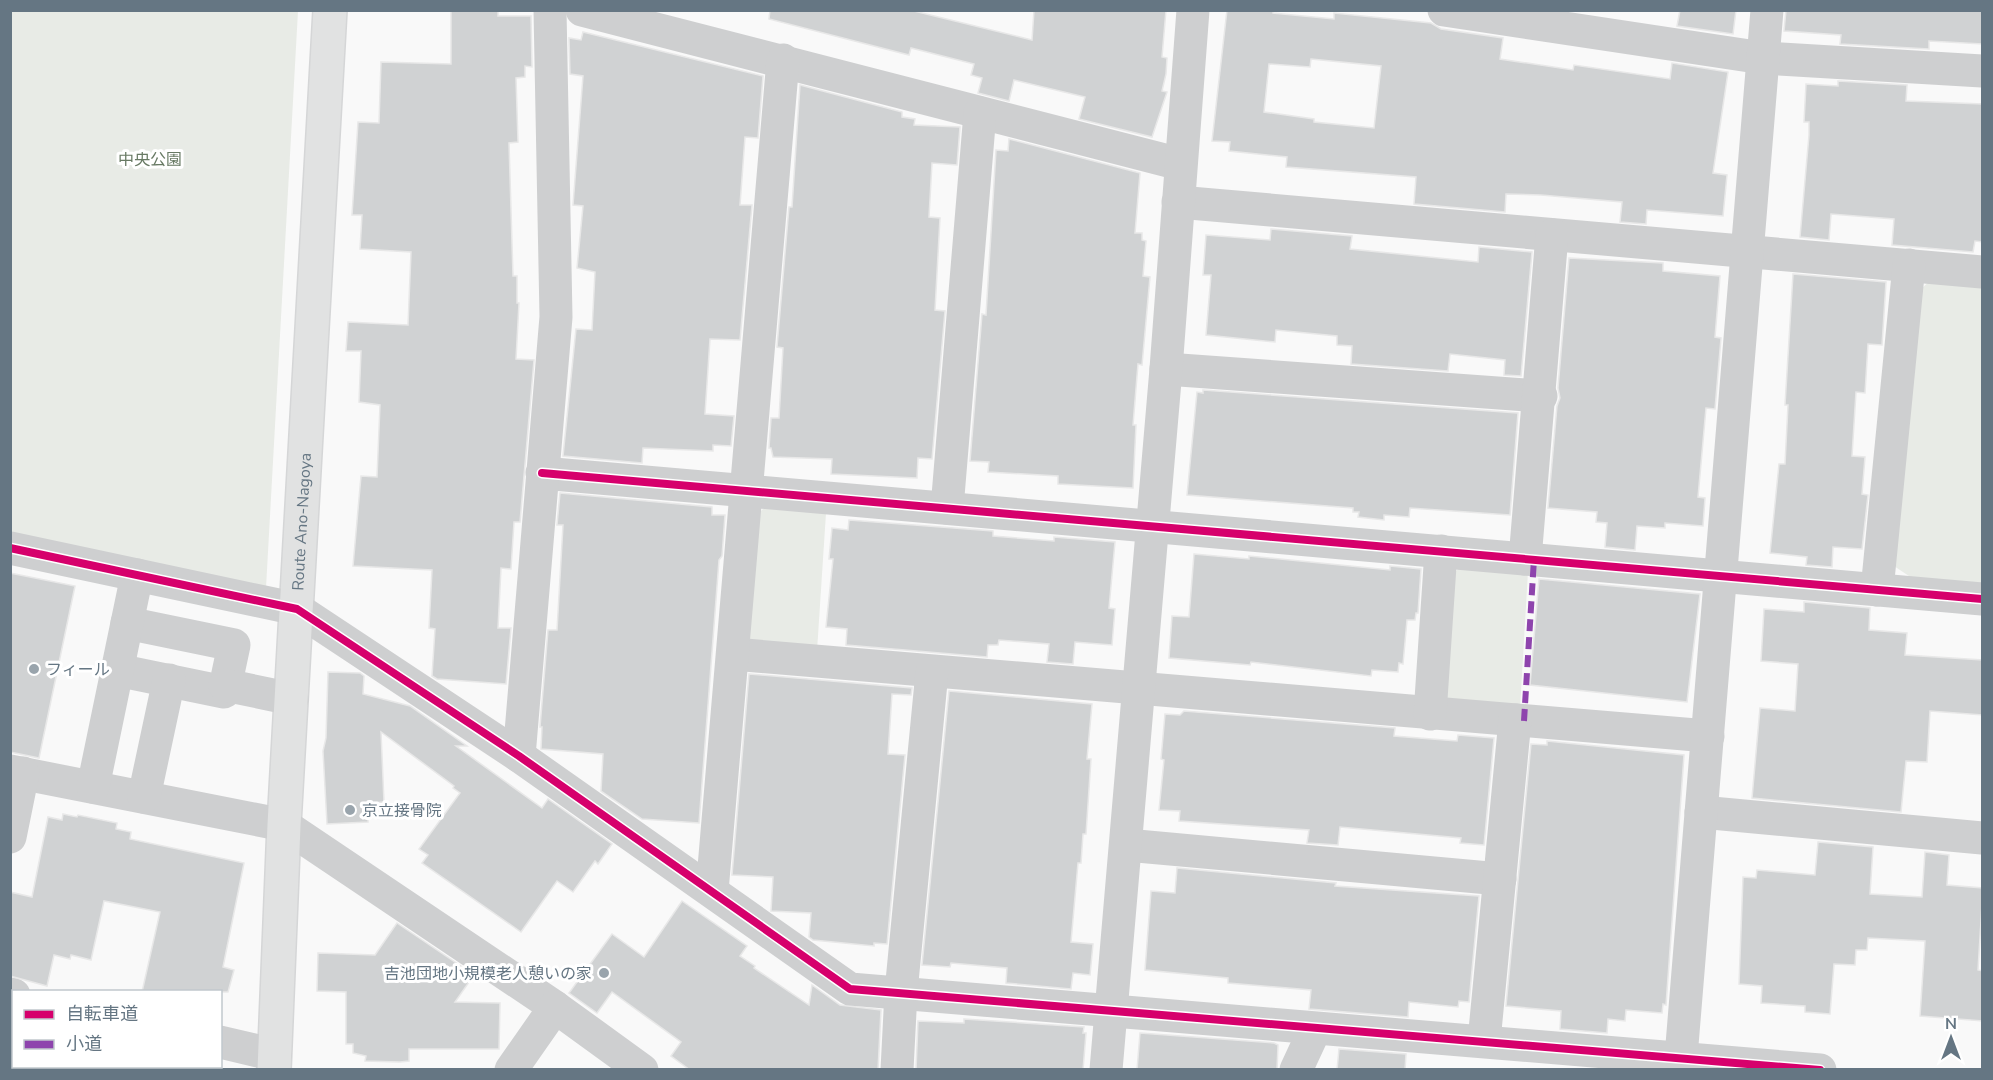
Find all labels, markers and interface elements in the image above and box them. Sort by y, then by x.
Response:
park label: 中央公園 [118,149,182,171]
street label: Route Ano-Nagoya [287,452,317,591]
place label: フィール [46,659,110,681]
marker: フィール [27,662,41,676]
place label: 京立接骨院 [362,800,442,822]
marker: 京立接骨院 [343,803,357,817]
place label: 吉池団地小規模老人憩いの家 [384,963,592,985]
marker: 吉池団地小規模老人憩いの家 [597,966,611,980]
legend [12,990,222,1068]
text: 自転車道 [66,1002,138,1026]
north arrow [1921,1008,1981,1068]
text: N [1945,1013,1957,1035]
text: 小道 [66,1032,102,1056]

